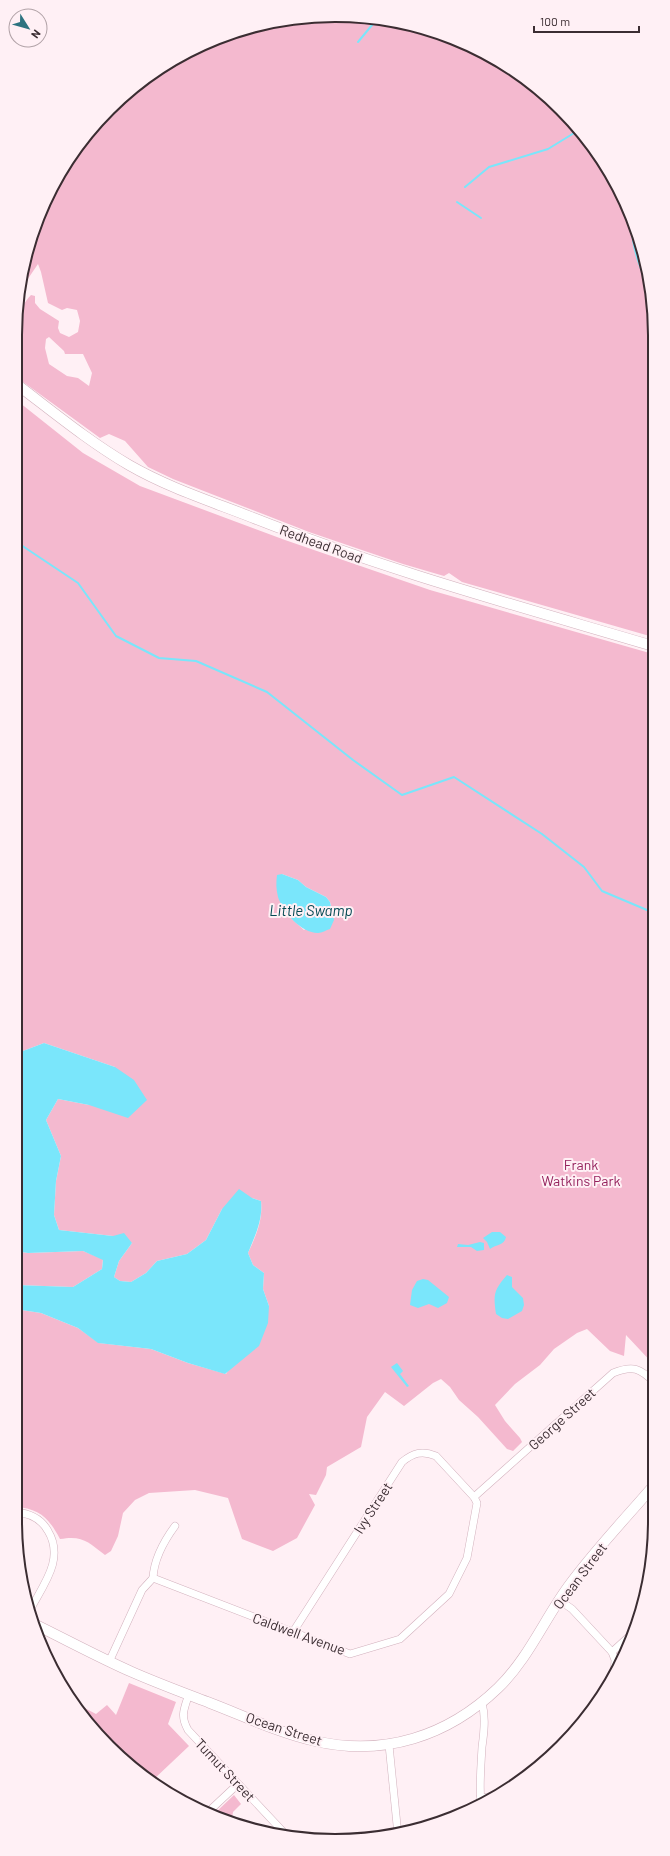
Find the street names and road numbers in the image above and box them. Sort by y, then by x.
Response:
street label: Redhead Road [277,521,365,566]
street label: George Street [525,1384,599,1453]
street label: Ivy Street [350,1479,395,1537]
street label: Ocean Street [549,1539,610,1612]
street label: Caldwell Avenue [250,1609,348,1658]
street label: Ocean Street [244,1708,324,1749]
street label: Tumut Street [192,1735,259,1805]

